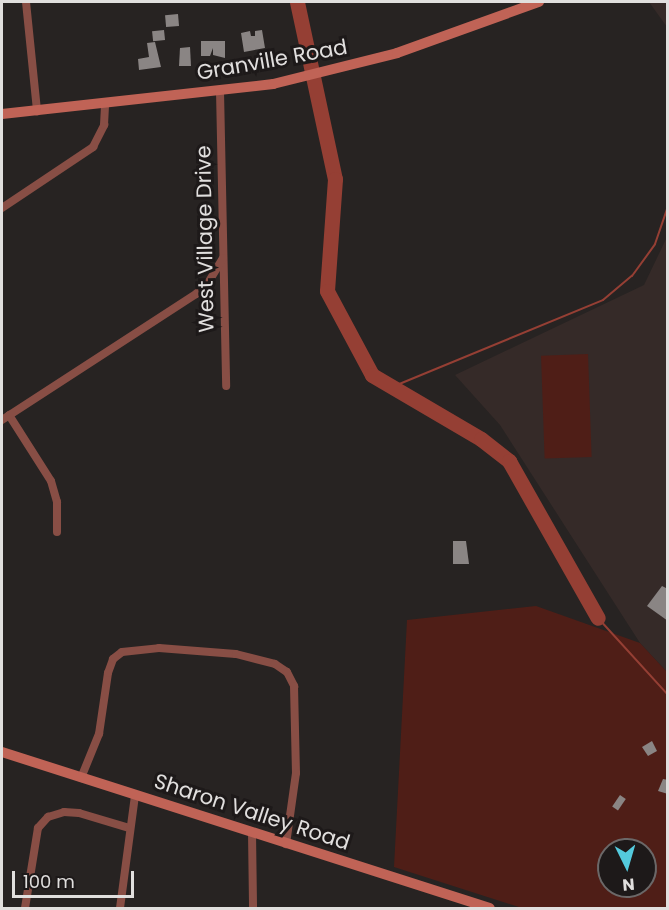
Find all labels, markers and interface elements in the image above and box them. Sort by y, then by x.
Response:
street label: Granville Road [195,34,349,86]
street label: West Village Drive [191,145,219,333]
street label: Sharon Valley Road [151,768,353,856]
north arrow [597,838,657,898]
scale bar [15,859,136,897]
text: 100 m [23,869,75,894]
text: N [621,872,635,896]

